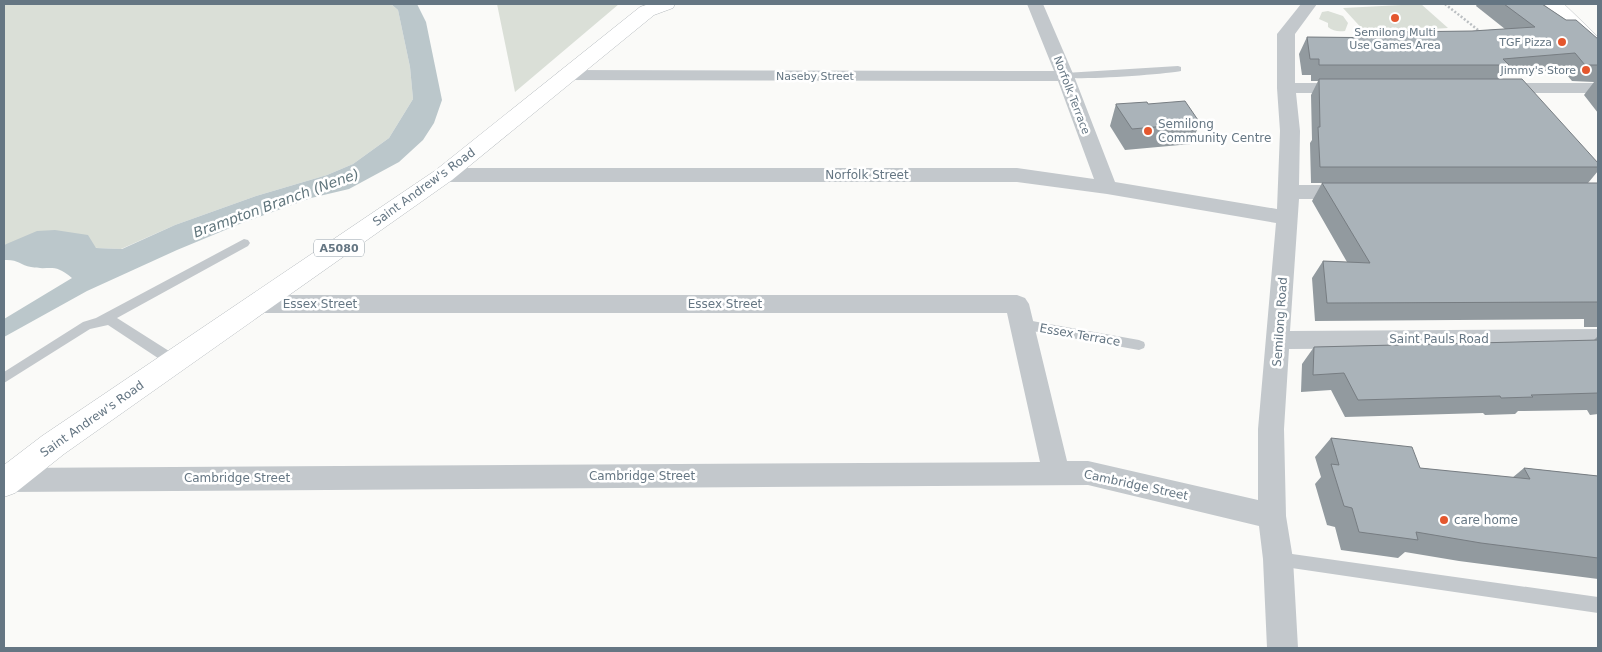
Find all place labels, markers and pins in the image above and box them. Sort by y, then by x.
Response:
marker: Semilong Multi Use Games Area [1389,12,1401,24]
place label: Semilong Multi Use Games Area [1349,26,1441,52]
place label: TGF Pizza [1498,36,1552,49]
marker: TGF Pizza [1556,36,1568,48]
place label: Jimmy's Store [1499,64,1576,77]
marker: Jimmy's Store [1580,64,1592,76]
place label: Semilong Community Centre [1158,117,1271,145]
marker: Semilong Community Centre [1142,125,1154,137]
place label: care home [1454,513,1518,527]
marker: care home [1438,514,1450,526]

